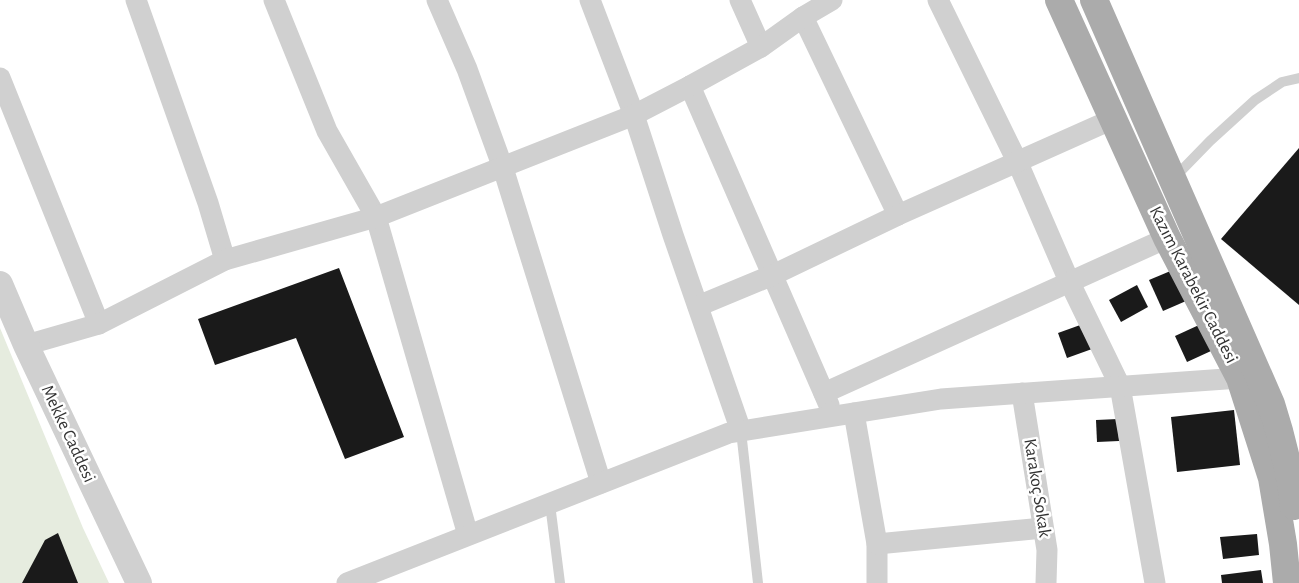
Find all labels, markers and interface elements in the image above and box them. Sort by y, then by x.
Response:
street label: Kazım Karabekir Caddesi [1146,204,1240,366]
street label: Mekke Caddesi [38,383,98,485]
street label: Karakoç Sokak [1020,437,1054,539]

